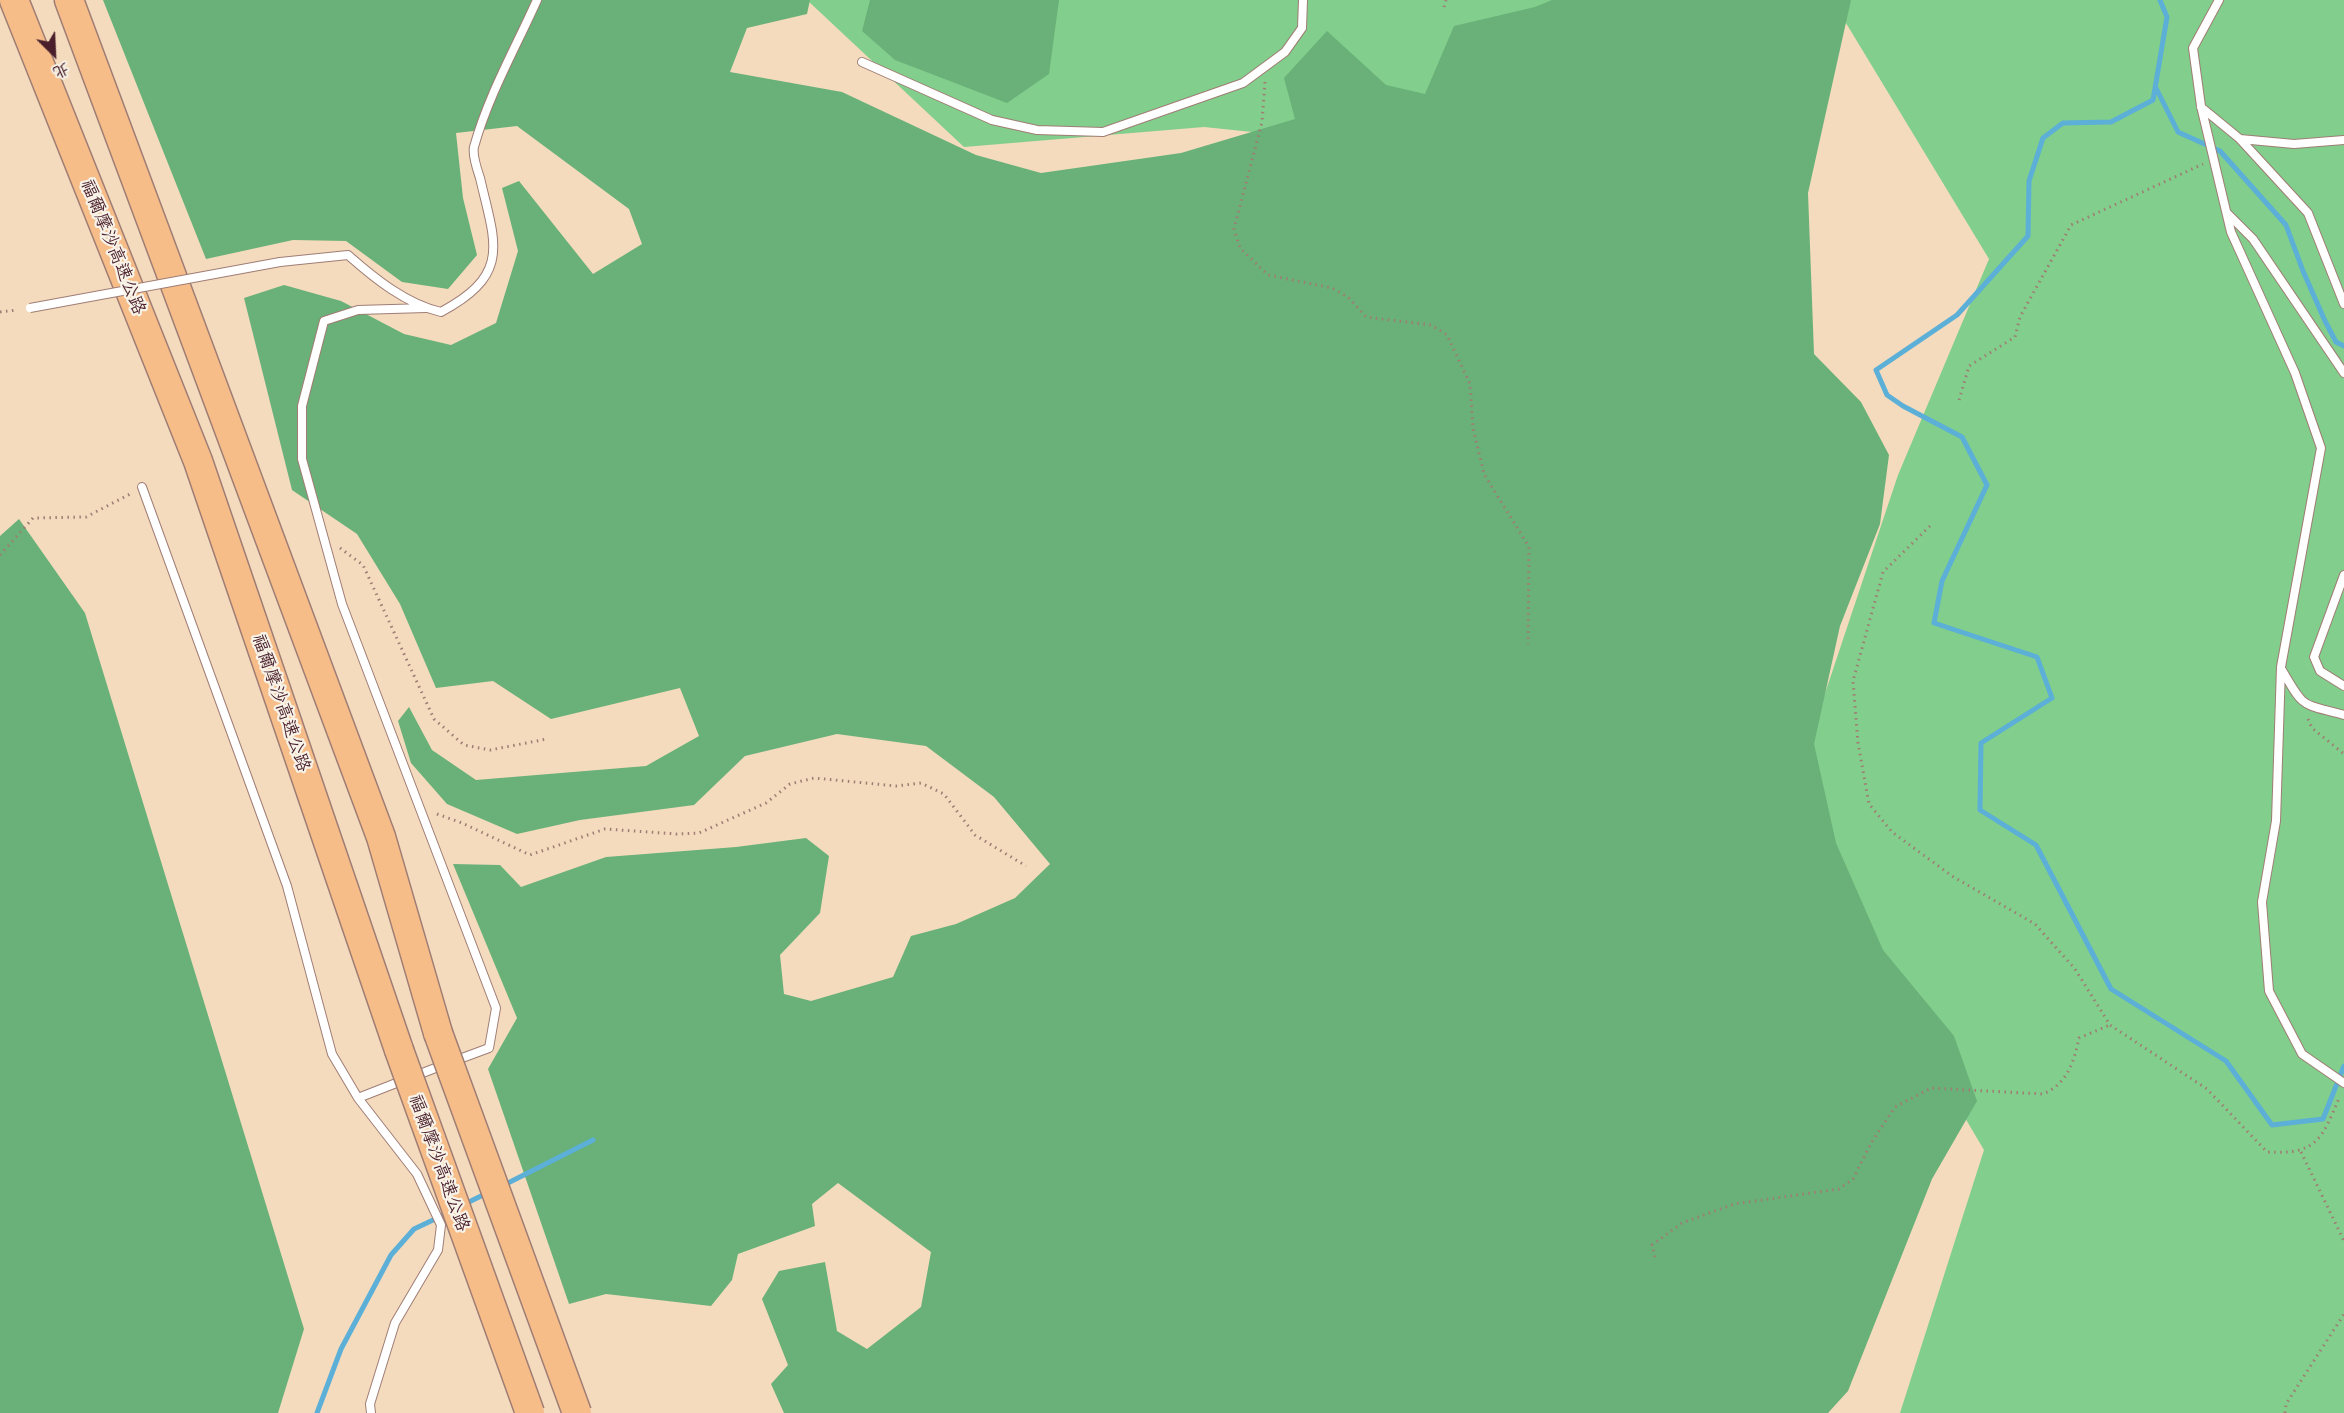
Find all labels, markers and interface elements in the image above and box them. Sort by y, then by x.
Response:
north arrow [24,24,84,84]
text: 北 [50,59,72,82]
street label: 福爾摩沙高速公路 [76,176,150,318]
street label: 福爾摩沙高速公路 [247,631,315,775]
street label: 福爾摩沙高速公路 [404,1092,474,1234]

